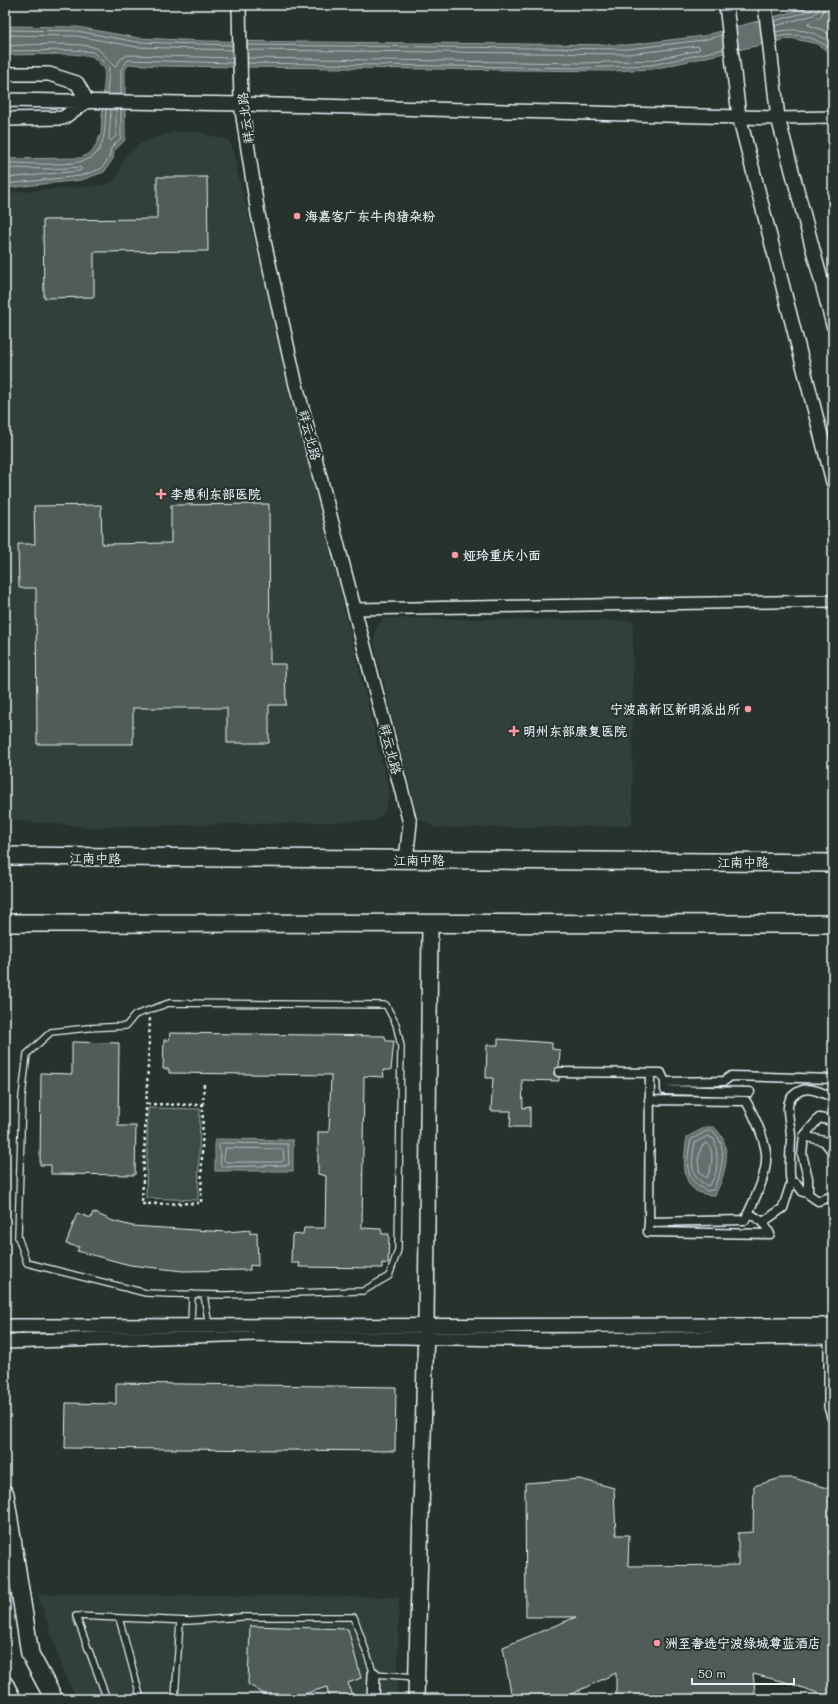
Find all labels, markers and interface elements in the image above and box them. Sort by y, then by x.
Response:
street label: 祥云北路 [233,91,256,145]
place label: 海嘉客广东牛肉猪杂粉 [305,207,435,224]
marker: 海嘉客广东牛肉猪杂粉 [292,211,302,221]
street label: 祥云北路 [296,408,325,462]
place label: 李惠利东部医院 [170,485,261,502]
marker: 李惠利东部医院 [155,488,167,500]
place label: 娅玲重庆小面 [463,546,541,563]
marker: 娅玲重庆小面 [450,550,460,560]
place label: 宁波高新区新明派出所 [610,700,740,717]
marker: 宁波高新区新明派出所 [743,704,753,714]
street label: 祥云北路 [377,722,406,776]
place label: 明州东部康复医院 [523,722,627,739]
marker: 明州东部康复医院 [508,725,520,737]
street label: 江南中路 [69,849,121,866]
street label: 江南中路 [393,851,445,868]
street label: 江南中路 [717,853,769,870]
place label: 洲至奢选宁波绿城尊蓝酒店 [665,1634,821,1651]
marker: 洲至奢选宁波绿城尊蓝酒店 [652,1638,662,1648]
scale bar [692,1660,794,1686]
text: 50 m [698,1665,726,1681]

